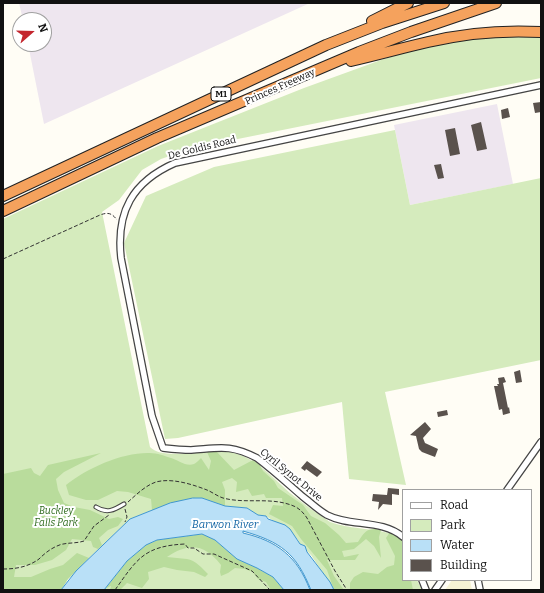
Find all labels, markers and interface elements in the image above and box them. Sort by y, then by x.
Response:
north arrow [12,12,52,52]
text: N [35,22,50,34]
street label: Princes Freeway [243,66,317,108]
road number: M1 [211,87,231,101]
street label: De Goldis Road [167,134,237,162]
street label: Cyril Synot Drive [257,446,325,504]
legend [402,489,532,581]
text: Road [440,498,468,512]
park label: Buckley Falls Park [34,505,78,528]
water label: Barwon River [192,518,258,532]
text: Park [440,518,465,532]
text: Water [440,538,474,552]
text: Building [440,558,487,572]

